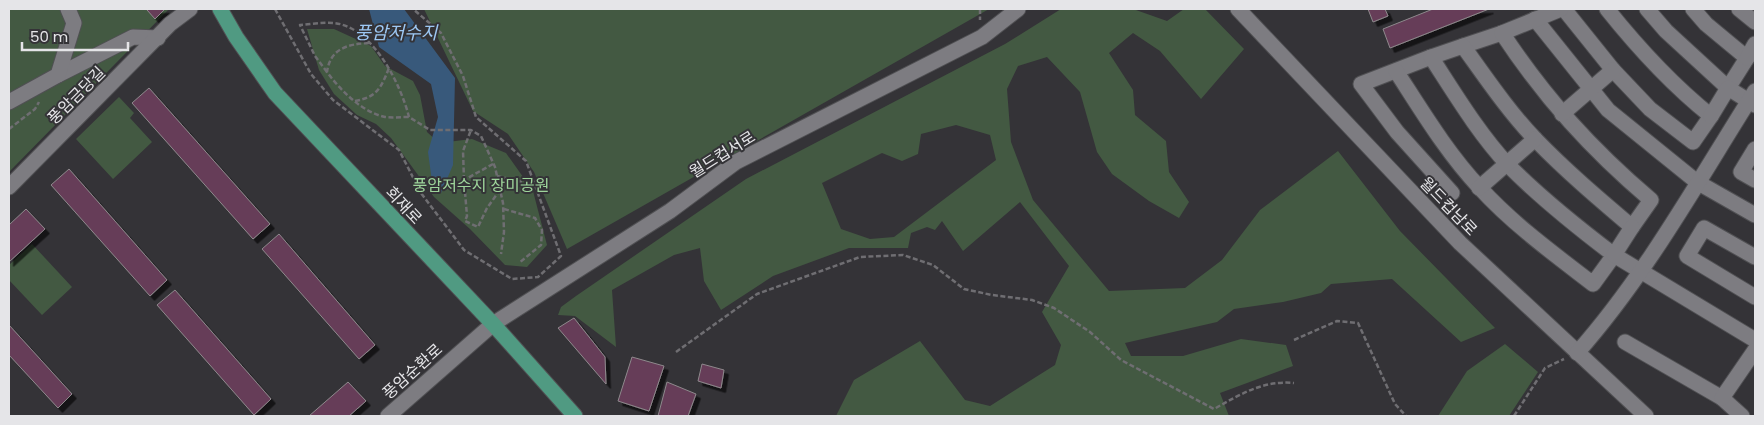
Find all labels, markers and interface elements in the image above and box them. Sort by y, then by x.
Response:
scale bar [22,20,129,52]
water label: 풍암저수지 [355,20,439,45]
text: 50 m [30,26,68,47]
street label: 풍암금당길 [42,61,111,130]
street label: 월드컵서로 [685,125,760,184]
street label: 월드컵남로 [1415,172,1483,241]
park label: 풍암저수지 장미공원 [413,174,549,197]
street label: 회재로 [380,181,427,230]
street label: 풍암순환로 [377,338,448,405]

